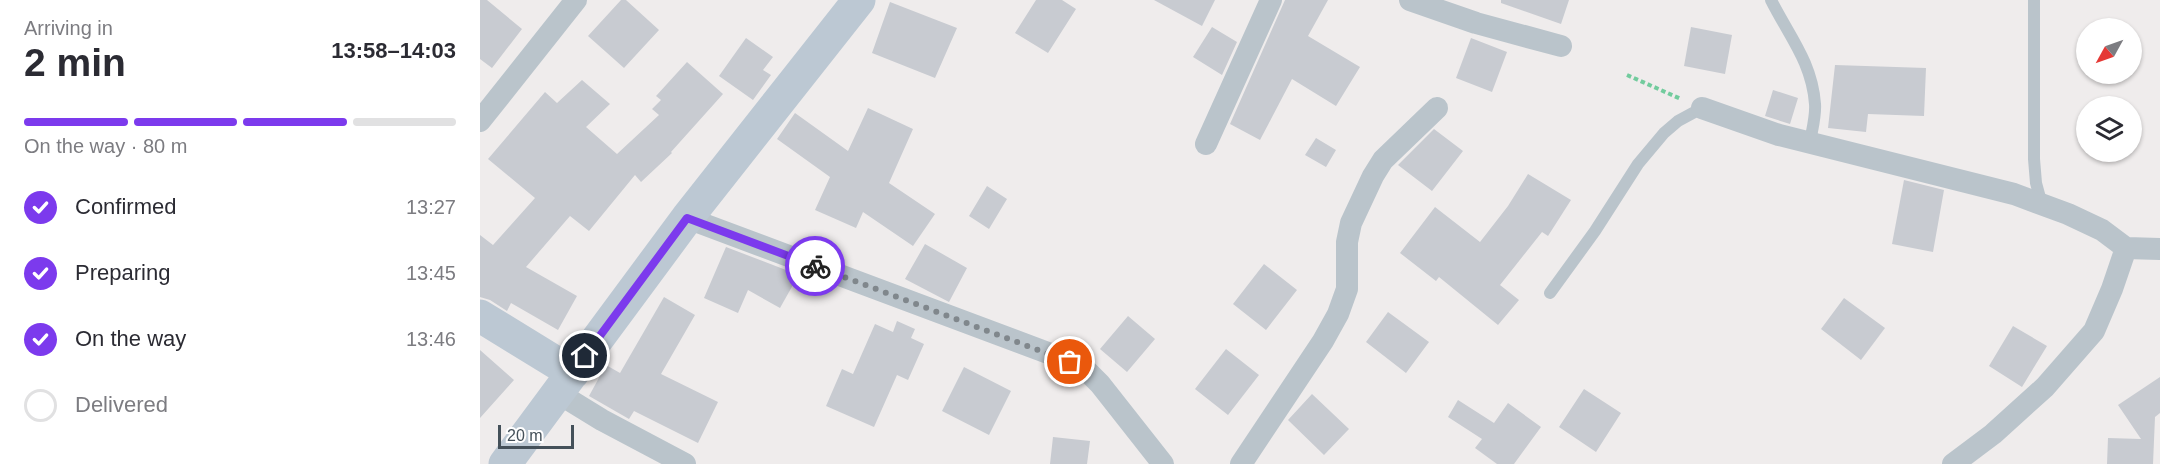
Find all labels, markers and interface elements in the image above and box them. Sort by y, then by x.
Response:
text: Arriving in [24,17,113,39]
north arrow [2076,18,2142,84]
map controls [2076,18,2142,162]
text: 13:58–14:03 [331,38,456,63]
text: 2 min [24,41,126,84]
button: layers [2076,96,2142,162]
text: On the way · 80 m [24,135,187,157]
icon: check [24,191,57,224]
text: Confirmed [75,194,176,219]
text: 13:27 [406,196,456,218]
courier [785,236,845,296]
icon: bike [799,250,832,283]
icon: check [24,257,57,290]
text: Preparing [75,260,170,285]
text: 13:45 [406,262,456,284]
icon: check [24,323,57,356]
text: On the way [75,326,186,351]
text: 13:46 [406,328,456,350]
pin [559,330,610,381]
pin [1044,336,1095,387]
icon: home [568,339,601,372]
icon: bag [1053,345,1086,378]
text: Delivered [75,392,168,417]
scale bar [498,422,574,450]
text: 20 m [507,427,543,444]

